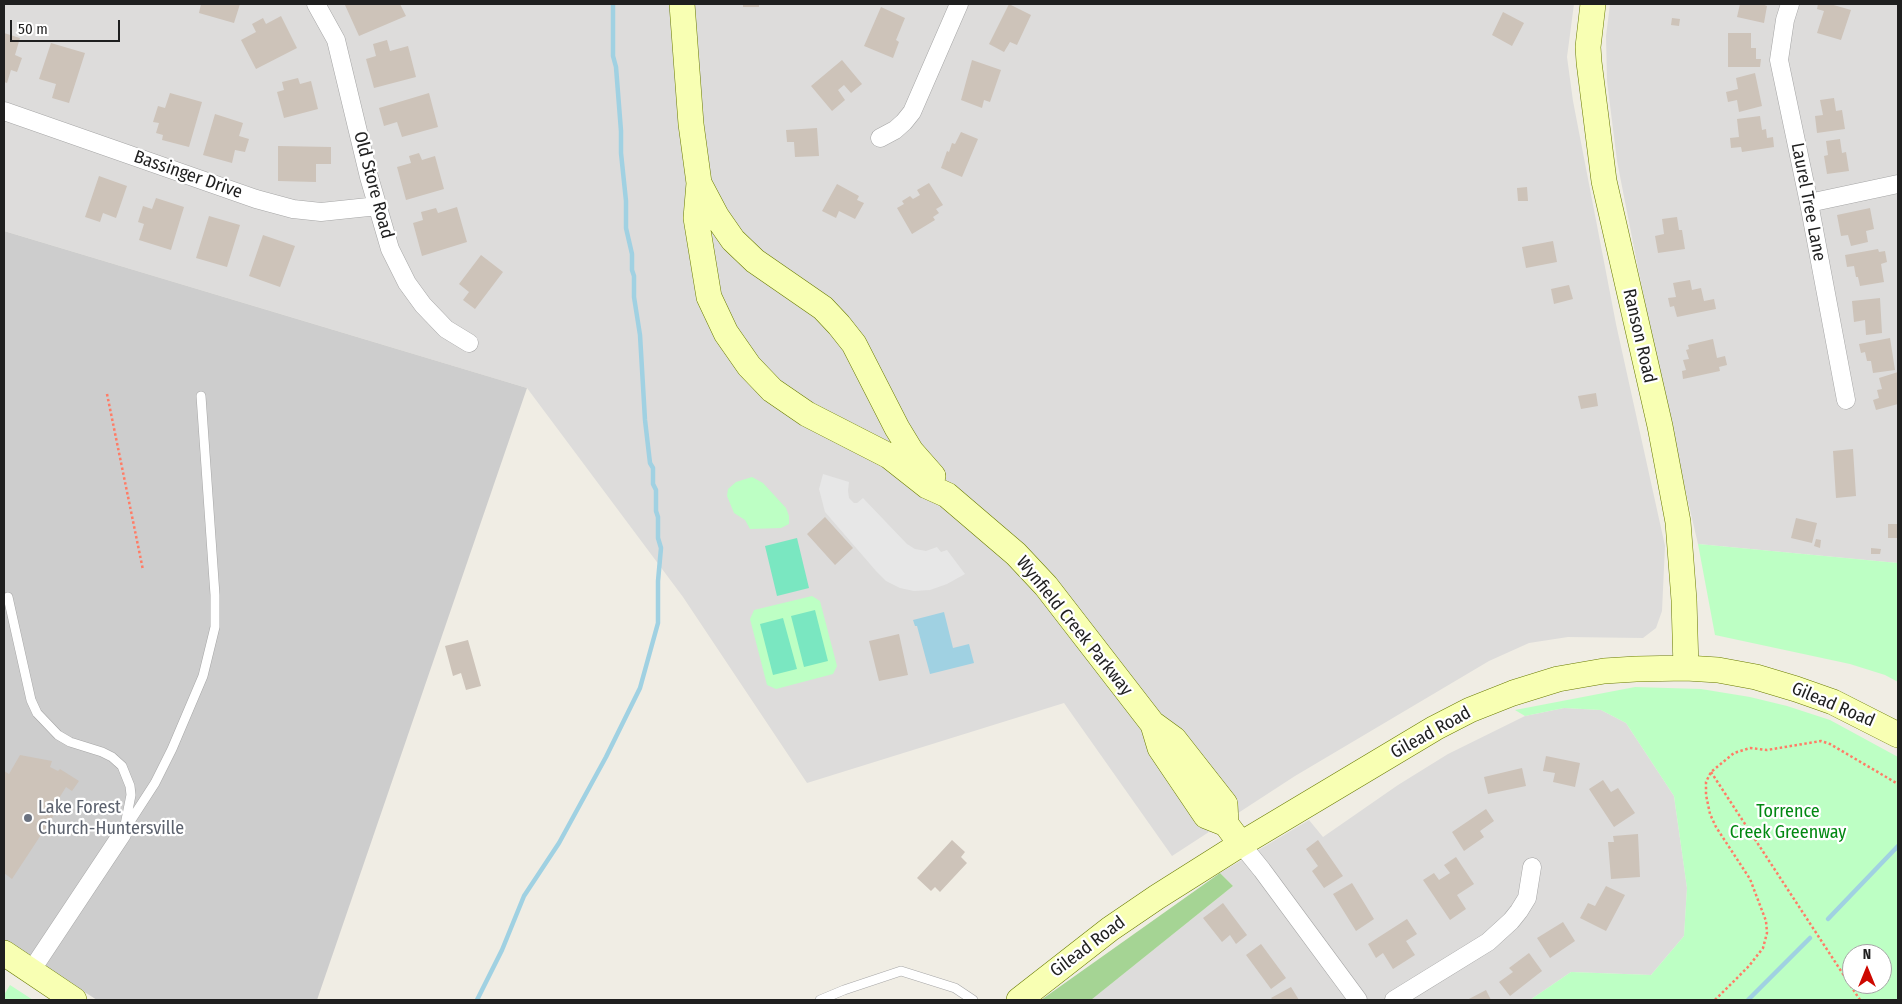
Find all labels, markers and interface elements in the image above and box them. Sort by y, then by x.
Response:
scale bar [12,10,122,42]
text: 50 m [18,20,48,38]
street label: Old Store Road [348,129,398,241]
street label: Laurel Tree Lane [1786,141,1830,263]
street label: Bassinger Drive [131,146,245,204]
street label: Ranson Road [1618,287,1660,385]
street label: Wynfield Creek Parkway [1011,552,1137,700]
street label: Gilead Road [1788,678,1878,732]
street label: Gilead Road [1387,702,1475,764]
place label: Lake Forest Church-Huntersville [38,797,184,840]
park label: Torrence Creek Greenway [1730,801,1846,844]
marker: Lake Forest Church-Huntersville [22,812,34,824]
street label: Gilead Road [1046,912,1130,982]
north arrow [1842,944,1892,994]
text: N [1863,946,1871,963]

